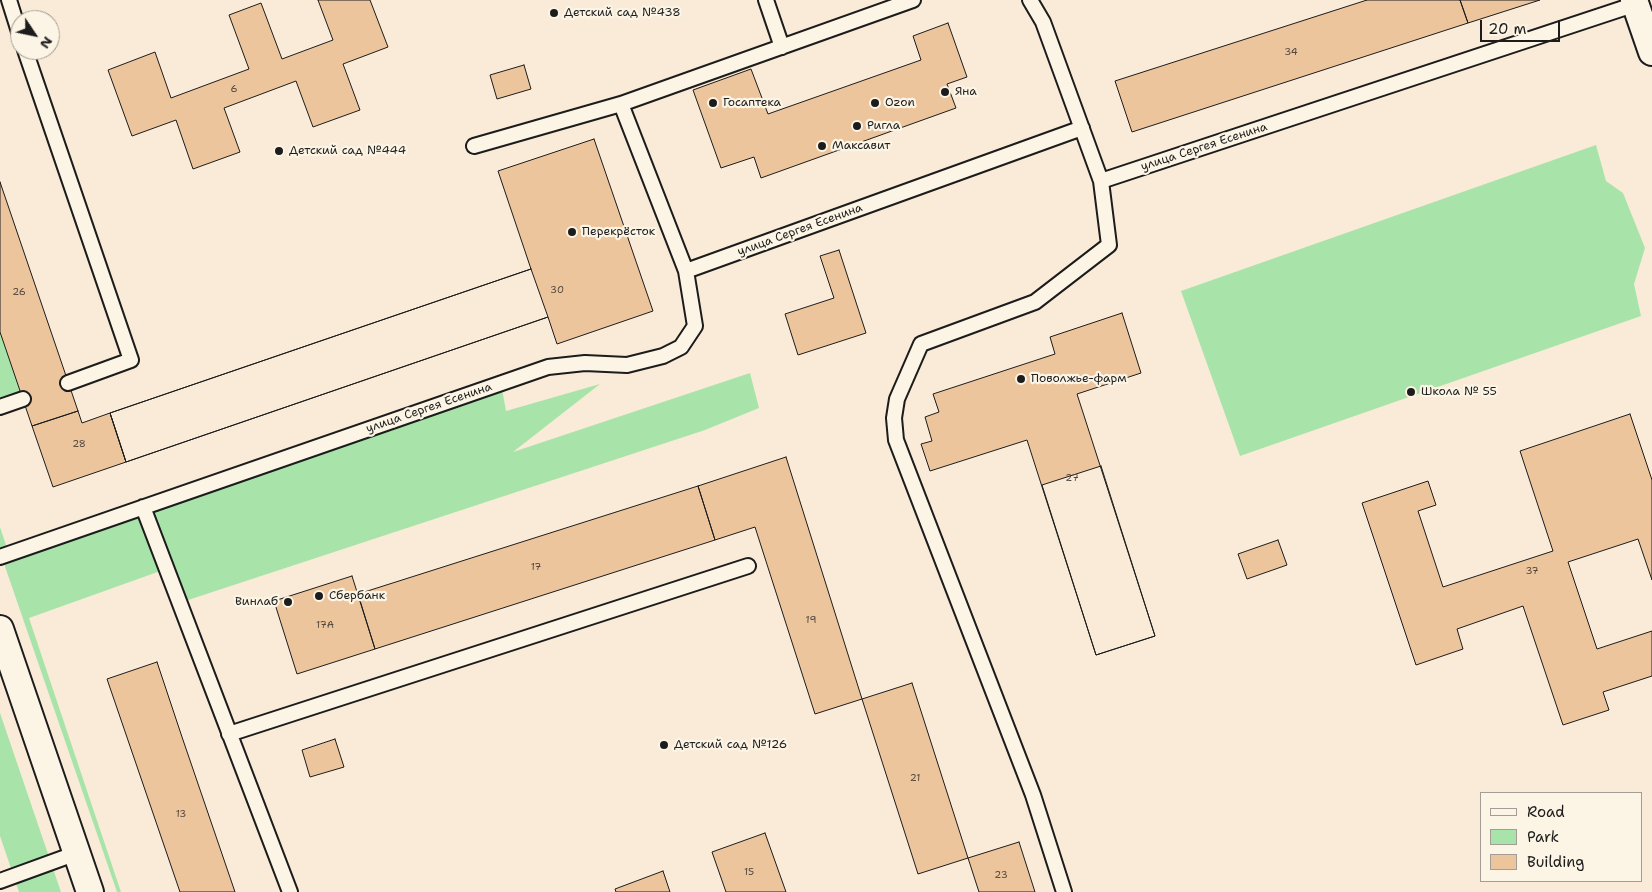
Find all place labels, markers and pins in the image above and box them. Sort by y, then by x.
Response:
place label: Детский сад №438 [564,6,681,20]
marker: Детский сад №438 [548,7,560,19]
place label: Яна [955,85,977,99]
marker: Яна [939,86,951,98]
place label: Госаптека [723,96,781,110]
place label: Ozon [885,96,915,110]
marker: Госаптека [707,97,719,109]
marker: Ozon [869,97,881,109]
place label: Ригла [867,119,900,133]
marker: Ригла [851,120,863,132]
place label: Максавит [832,139,890,153]
marker: Максавит [816,140,828,152]
place label: Детский сад №444 [289,144,406,158]
marker: Детский сад №444 [273,145,285,157]
place label: Перекрёсток [582,225,655,239]
marker: Перекрёсток [566,226,578,238]
place label: Поволжье-фарм [1031,372,1127,386]
marker: Поволжье-фарм [1015,373,1027,385]
place label: Школа № 55 [1421,385,1497,399]
marker: Школа № 55 [1405,386,1417,398]
place label: Сбербанк [329,589,385,603]
marker: Сбербанк [313,590,325,602]
place label: Винлаб [235,595,278,609]
marker: Винлаб [282,596,294,608]
place label: Детский сад №126 [674,738,787,752]
marker: Детский сад №126 [658,739,670,751]

